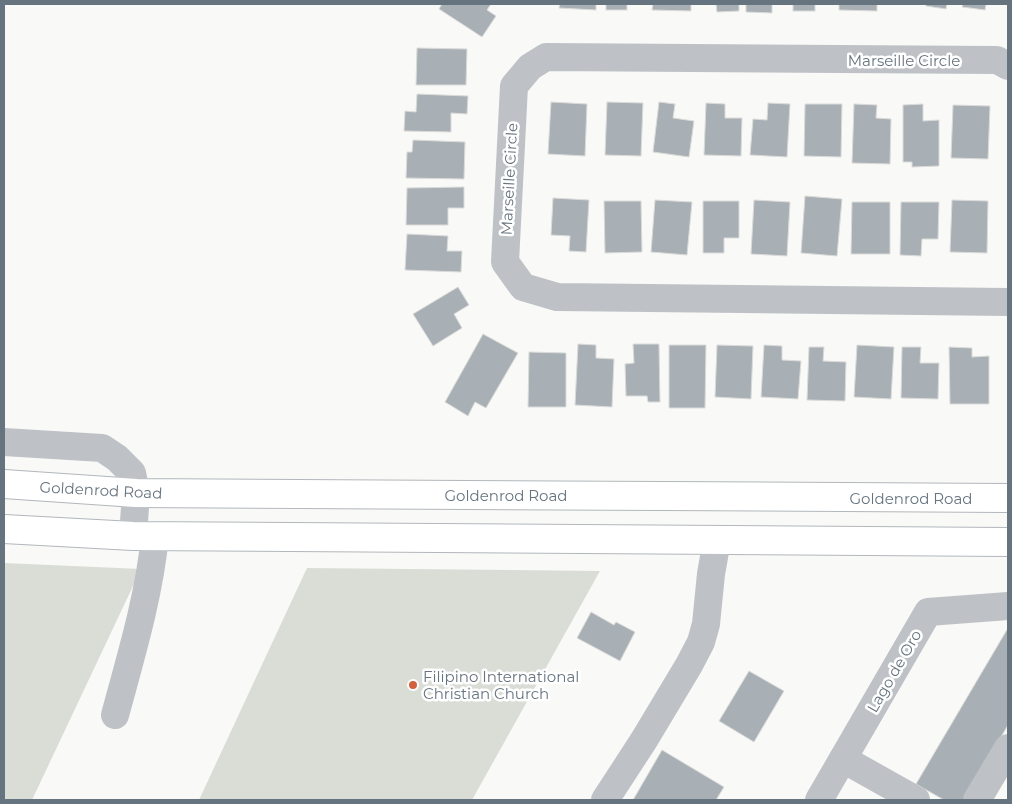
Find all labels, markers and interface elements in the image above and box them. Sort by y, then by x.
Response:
street label: Marseille Circle [848,51,960,70]
street label: Marseille Circle [497,122,521,236]
street label: Goldenrod Road [39,477,163,503]
street label: Goldenrod Road [445,486,567,505]
street label: Goldenrod Road [850,489,972,508]
street label: Lago de Oro [863,626,925,716]
place label: Filipino International Christian Church [423,667,579,703]
marker: Filipino International Christian Church [407,679,419,691]

